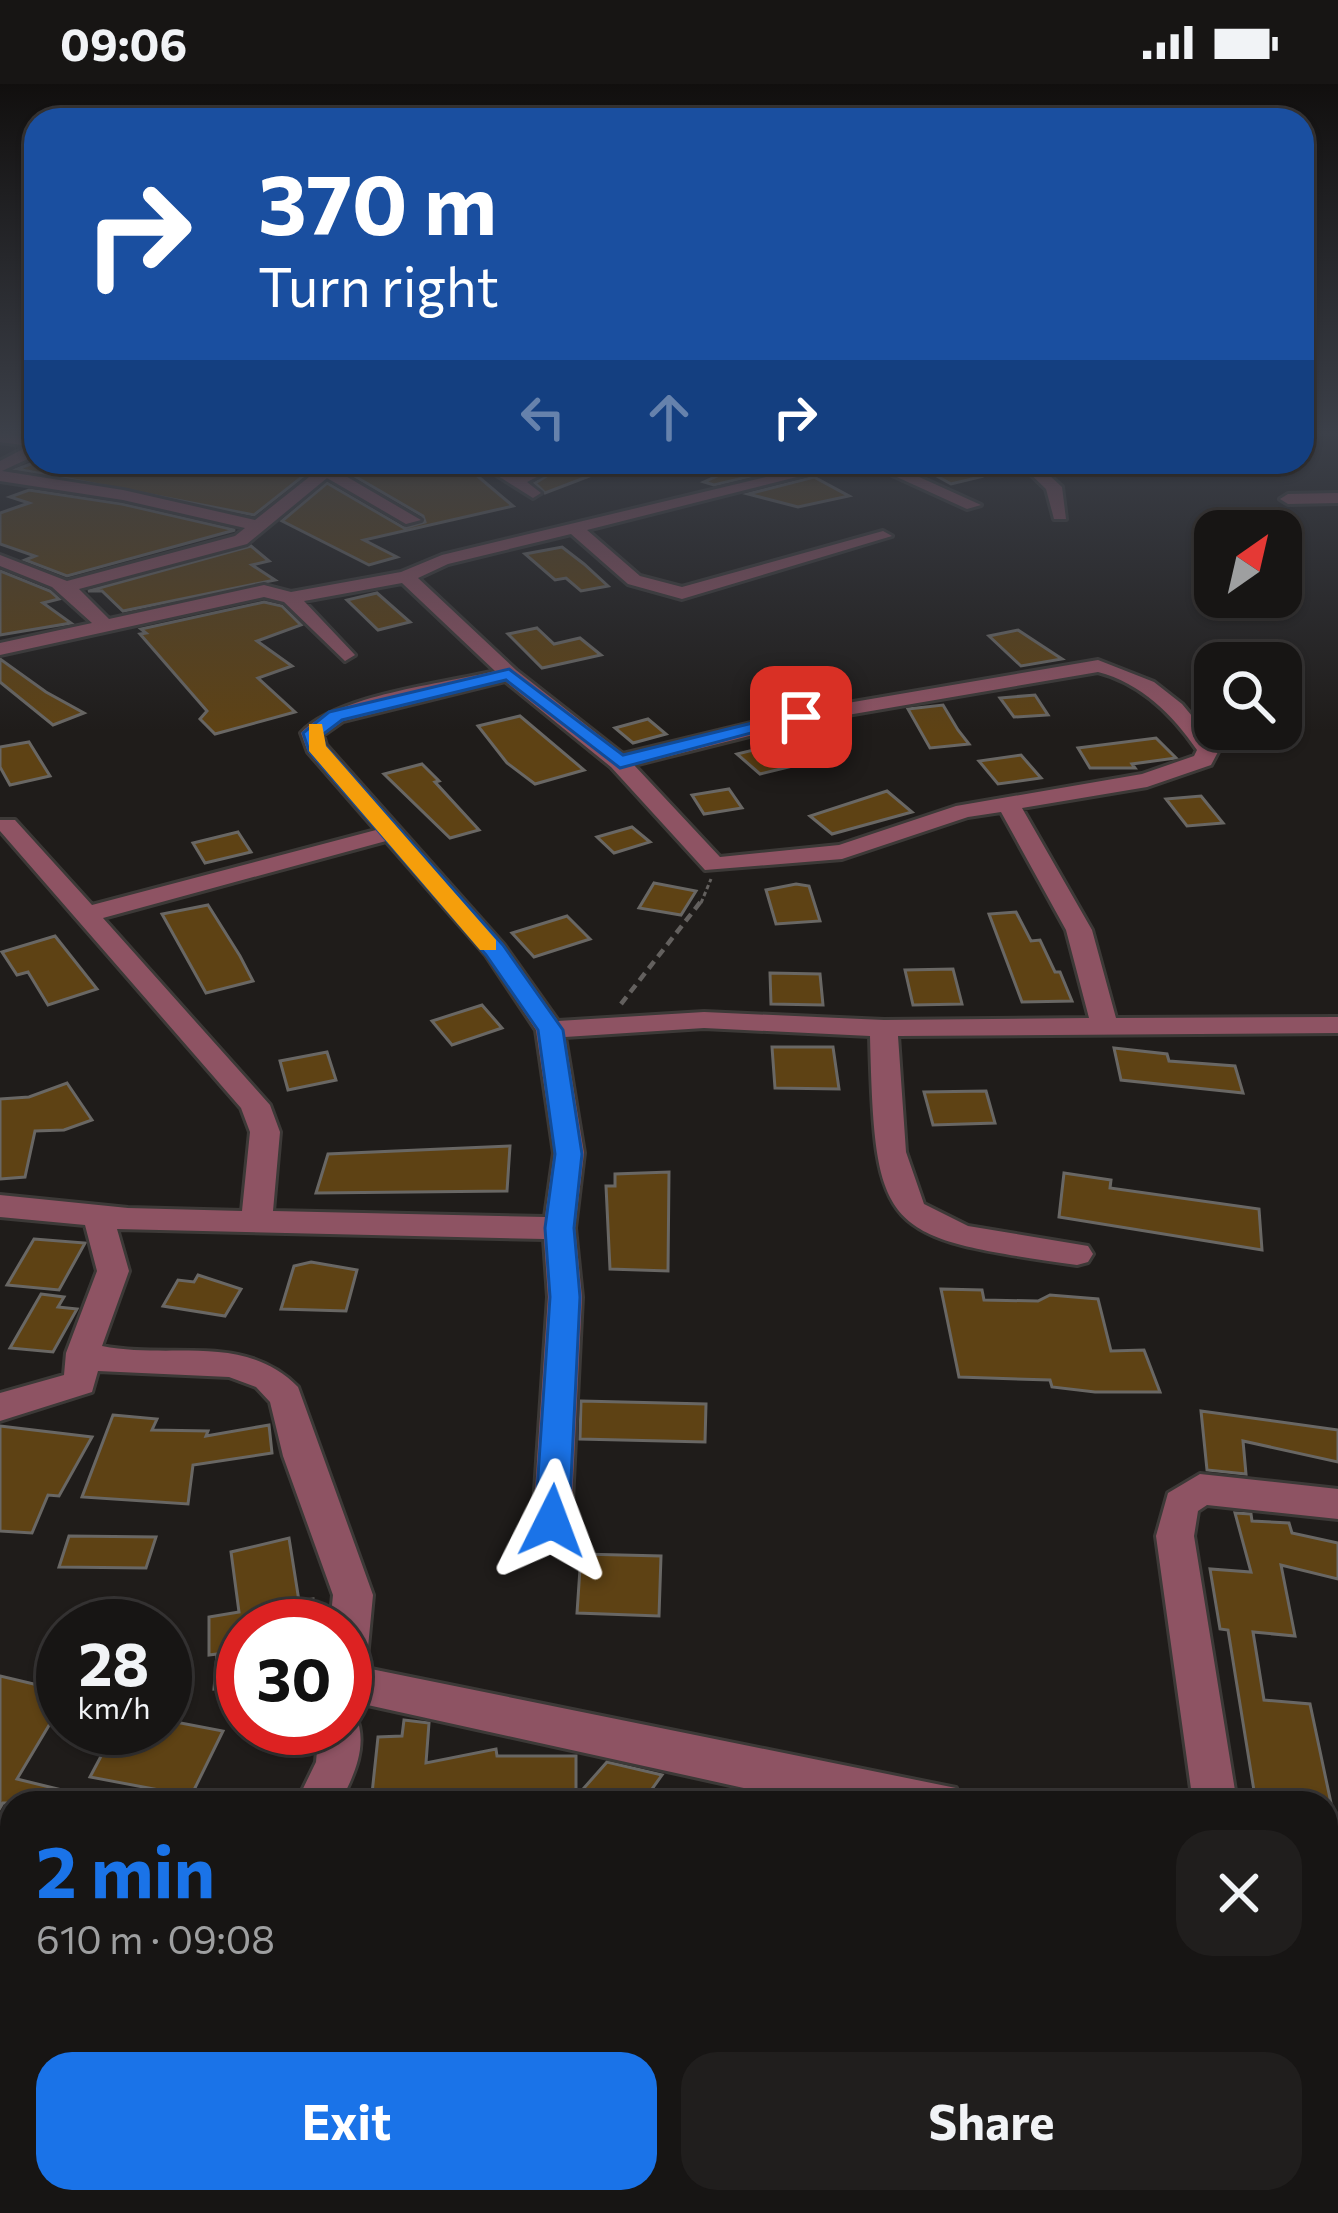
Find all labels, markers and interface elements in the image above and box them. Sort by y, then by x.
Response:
text: 09:06 [60,15,187,70]
text: 370 m [258,150,497,252]
icon: right [60,156,216,312]
text: Turn right [258,252,499,318]
icon: left [510,384,576,450]
icon: ahead [636,384,702,450]
icon: right [762,384,828,450]
north arrow [1194,510,1302,618]
map controls [1194,510,1302,750]
button: search [1194,642,1302,750]
pin [750,666,852,768]
icon: arrive [768,684,834,750]
position arrow [489,1458,615,1584]
speed limit sign: 30 [216,1599,372,1755]
text: 28 [79,1625,149,1698]
text: km/h [78,1688,150,1725]
text: 2 min [36,1825,215,1913]
button: close [1176,1830,1302,1956]
text: 610 m · 09:08 [36,1914,275,1962]
button: Exit [36,2052,657,2190]
button: Share [681,2052,1302,2190]

